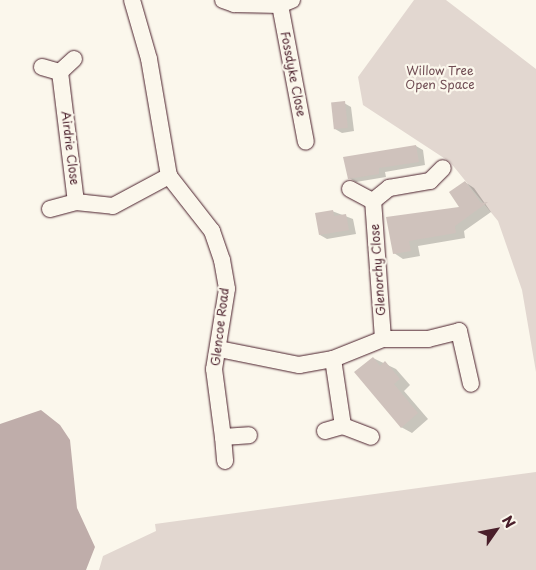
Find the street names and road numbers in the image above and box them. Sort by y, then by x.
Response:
street label: Fossdyke Close [278,30,308,118]
street label: Airdrie Close [58,110,82,186]
street label: Glenorchy Close [368,223,388,317]
street label: Glencoe Road [208,287,232,367]

